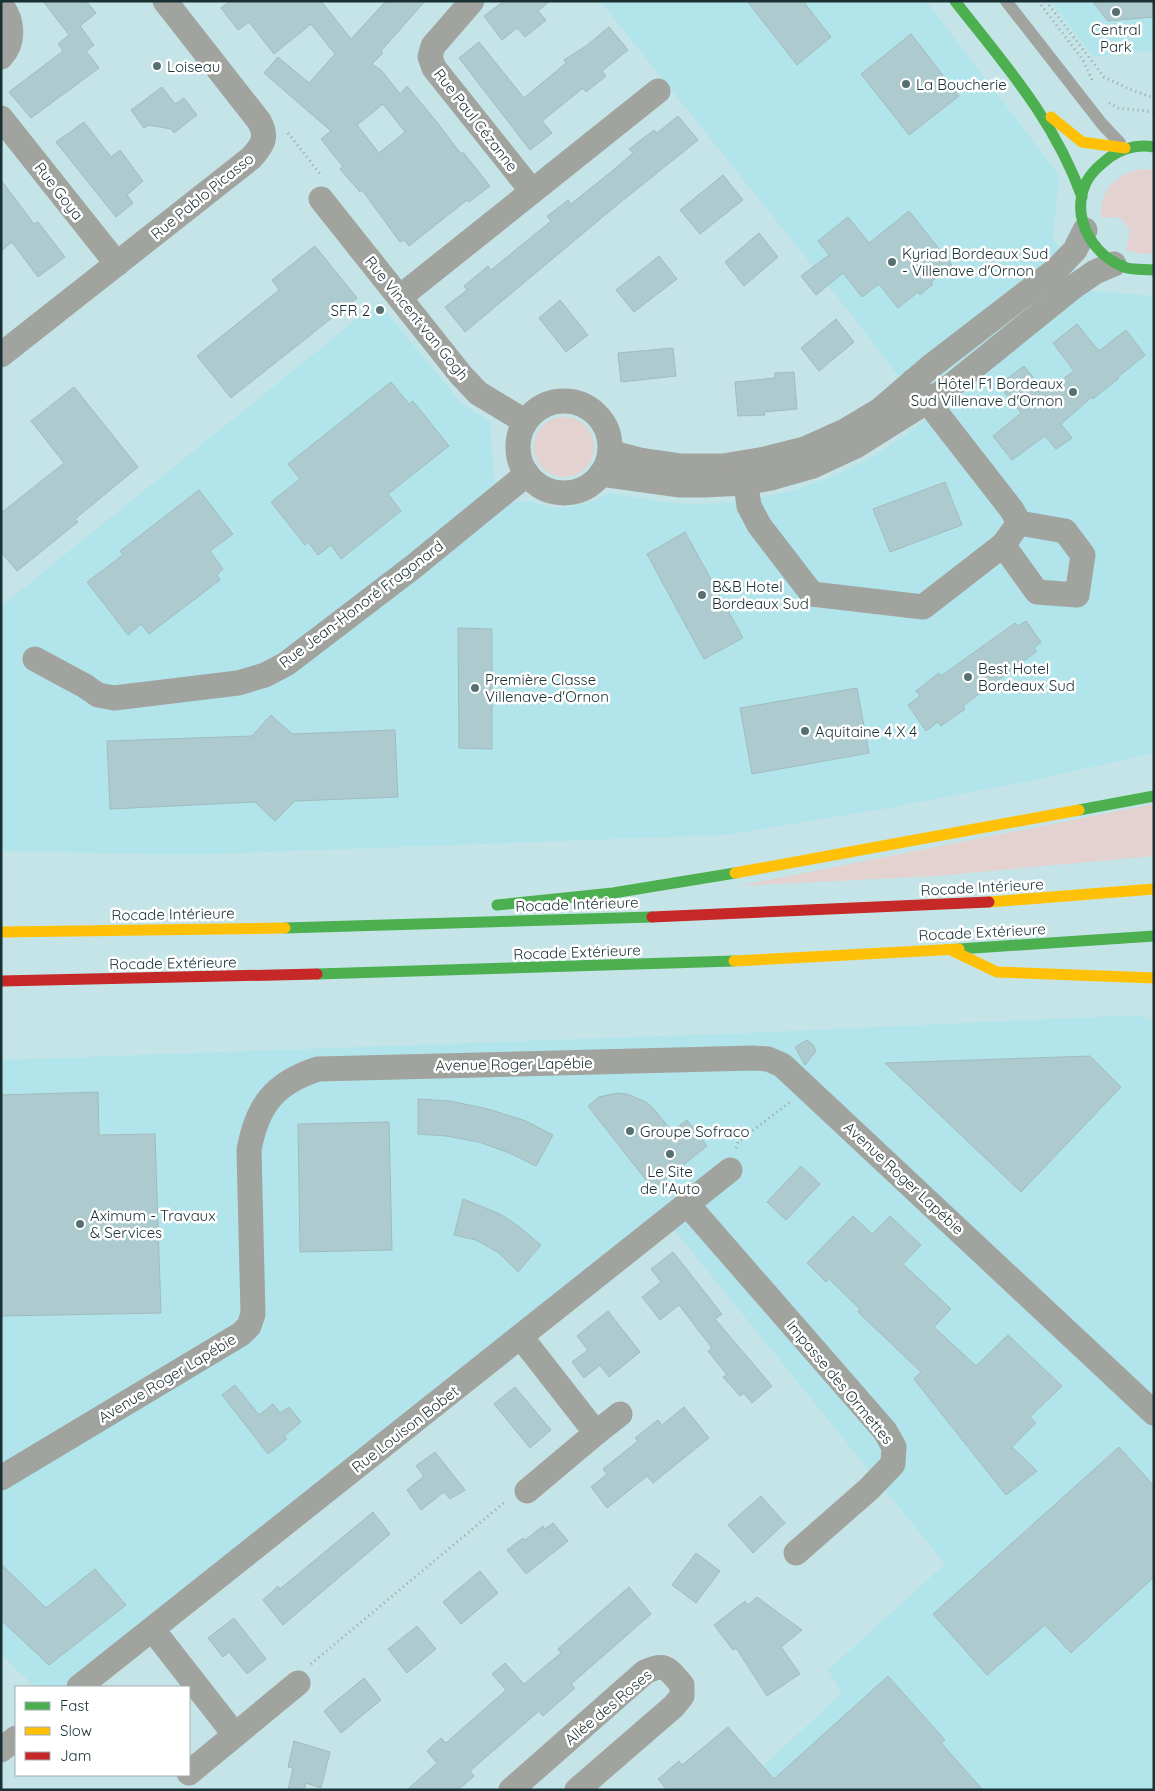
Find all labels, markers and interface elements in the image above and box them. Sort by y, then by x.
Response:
marker: Central Park [1110,6,1122,18]
place label: Central Park [1091,20,1141,56]
place label: Loiseau [167,57,220,76]
marker: Loiseau [151,60,163,72]
street label: Rue Paul Cézanne [430,65,522,175]
place label: La Boucherie [916,75,1007,94]
marker: La Boucherie [900,78,912,90]
street label: Rue Pablo Picasso [147,149,257,243]
street label: Rue Goya [31,158,87,224]
place label: Kyriad Bordeaux Sud - Villenave d'Ornon [902,244,1048,280]
street label: Rue Vincent van Gogh [361,252,473,384]
marker: Kyriad Bordeaux Sud - Villenave d'Ornon [886,256,898,268]
place label: SFR 2 [331,301,370,320]
marker: SFR 2 [374,304,386,316]
place label: Hôtel F1 Bordeaux Sud Villenave d'Ornon [911,374,1063,410]
marker: Hôtel F1 Bordeaux Sud Villenave d'Ornon [1067,386,1079,398]
street label: Rue Jean-Honoré Fragonard [275,536,447,672]
place label: B&B Hotel Bordeaux Sud [712,577,809,613]
marker: B&B Hotel Bordeaux Sud [696,589,708,601]
place label: Best Hotel Bordeaux Sud [978,659,1075,695]
place label: Première Classe Villenave-d'Ornon [485,670,609,706]
marker: Best Hotel Bordeaux Sud [962,671,974,683]
marker: Première Classe Villenave-d'Ornon [469,682,481,694]
place label: Aquitaine 4 X 4 [815,722,917,741]
marker: Aquitaine 4 X 4 [799,725,811,737]
street label: Rocade Intérieure [920,874,1044,900]
street label: Rocade Intérieure [515,892,639,916]
street label: Rocade Intérieure [111,903,235,925]
street label: Rocade Extérieure [918,919,1046,945]
street label: Rocade Extérieure [513,940,641,964]
street label: Rocade Extérieure [109,952,237,974]
street label: Avenue Roger Lapébie [435,1053,593,1075]
street label: Avenue Roger Lapébie [840,1117,968,1239]
place label: Groupe Sofraco [640,1122,750,1141]
marker: Groupe Sofraco [624,1125,636,1137]
marker: Le Site de l'Auto [664,1148,676,1160]
place label: Le Site de l'Auto [640,1162,700,1198]
place label: Aximum - Travaux & Services [90,1206,215,1242]
marker: Aximum - Travaux & Services [74,1218,86,1230]
street label: Impasse des Ormettes [783,1316,897,1448]
street label: Avenue Roger Lapébie [95,1329,239,1427]
street label: Rue Louison Bobet [348,1381,462,1477]
street label: Allée des Roses [561,1665,655,1749]
legend [15,1686,190,1776]
text: Fast [60,1696,89,1715]
text: Slow [60,1721,92,1740]
text: Jam [60,1746,91,1765]

